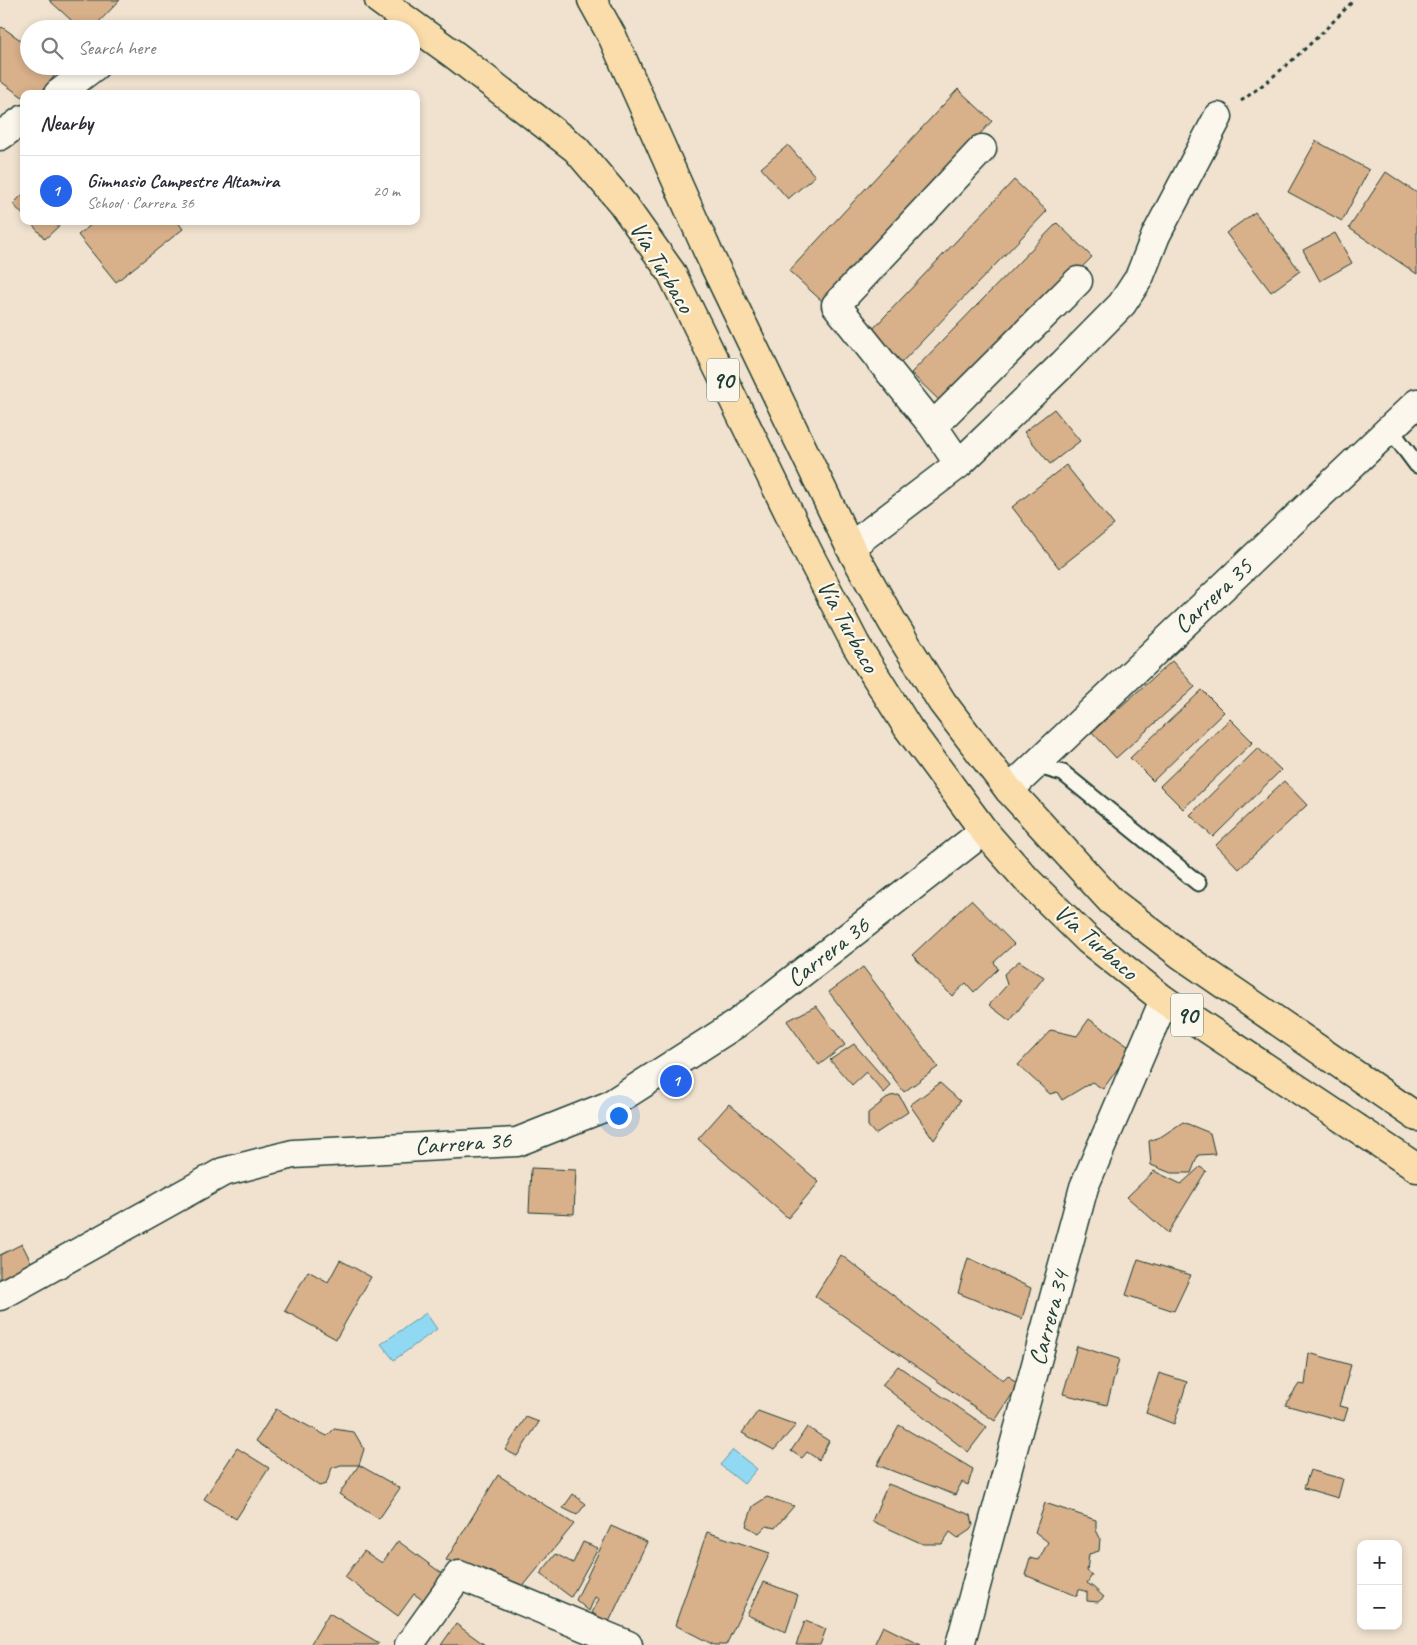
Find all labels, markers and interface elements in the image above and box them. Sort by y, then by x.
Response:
search box [20,20,420,75]
icon: search [38,34,66,62]
text: Search here [78,36,155,60]
text: Nearby [40,110,93,136]
text: Gimnasio Campestre Altamira [87,169,279,193]
text: 1 [52,181,60,201]
text: 20 m [373,181,400,201]
text: School · Carrera 36 [87,193,194,213]
street label: Vía Turbaco [622,215,702,320]
road number: 90 [707,358,739,402]
street label: Carrera 35 [1167,550,1261,641]
street label: Vía Turbaco [809,574,887,679]
street label: Vía Turbaco [1047,897,1146,988]
street label: Carrera 36 [780,909,877,994]
road number: 90 [1171,994,1203,1036]
pin: 1 [660,1062,692,1100]
your location [606,1103,632,1129]
street label: Carrera 36 [414,1124,513,1162]
street label: Carrera 34 [1021,1265,1078,1369]
map controls [1357,1540,1402,1630]
button: + [1357,1540,1402,1585]
button: − [1357,1585,1402,1630]

